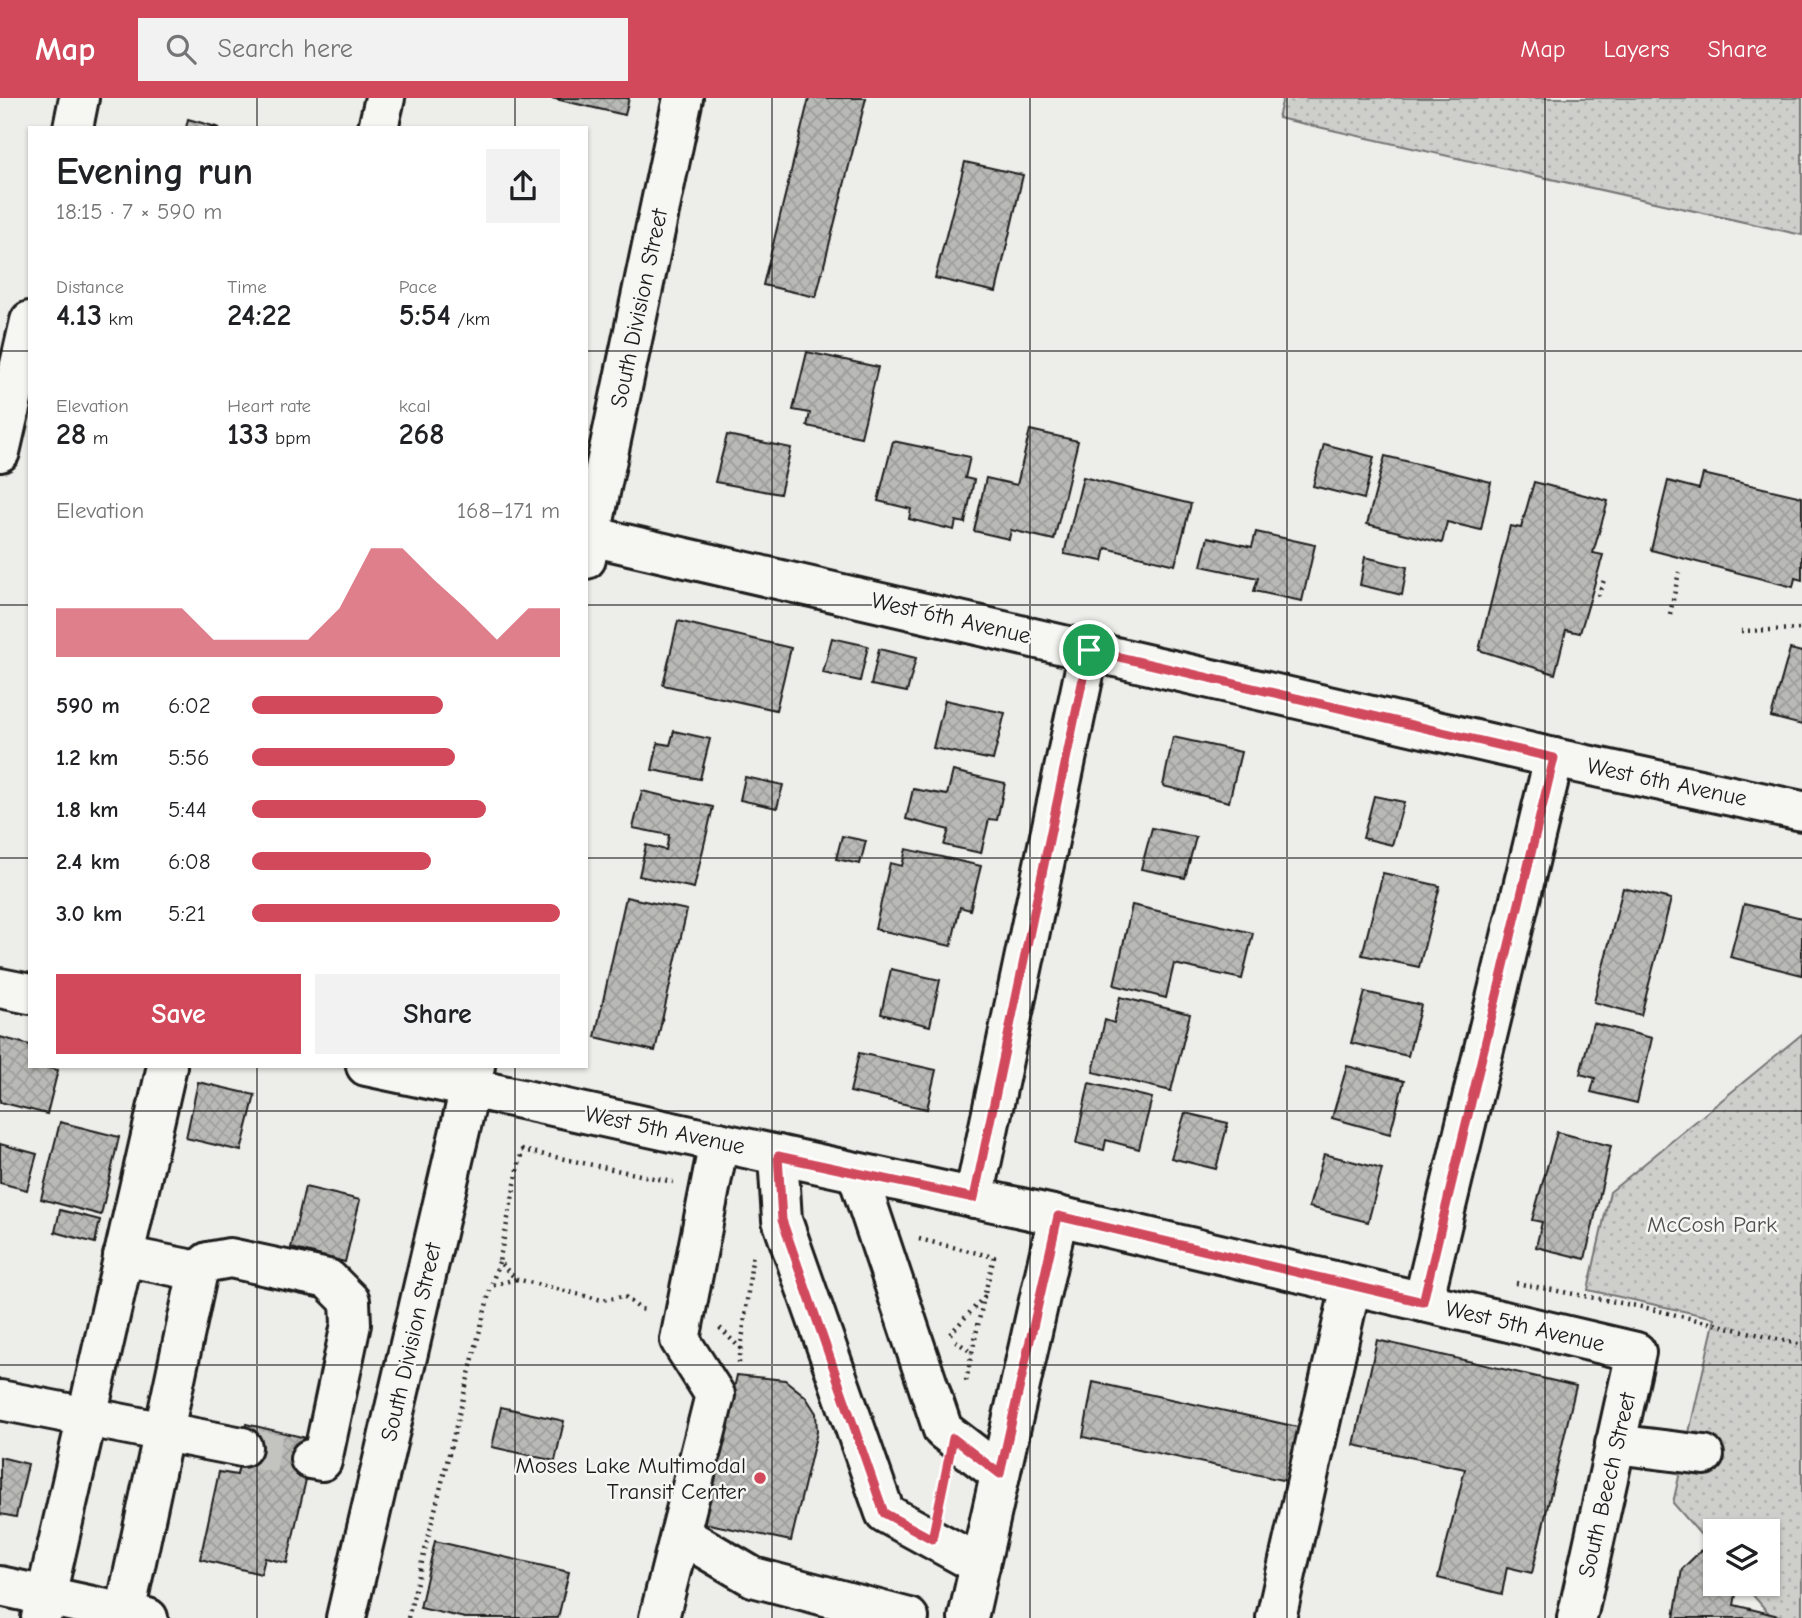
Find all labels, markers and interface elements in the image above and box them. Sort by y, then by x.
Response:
search box [138,18,628,81]
text: Map [35,30,96,68]
icon: search [162,30,200,68]
text: Search here [218,34,353,64]
text: Map [1520,35,1566,63]
text: Layers [1604,35,1669,63]
text: Share [1707,35,1767,63]
button: share [486,149,560,223]
text: Evening run [56,150,253,194]
text: 18:15 · 7 × 590 m [56,198,222,225]
street label: South Division Street [605,205,674,410]
text: Distance [56,276,124,298]
text: Time [227,276,267,298]
text: Pace [399,276,437,298]
text: 4.13 [56,298,102,333]
text: 24:22 [227,298,292,333]
text: 5:54 [399,298,451,333]
text: km [102,308,133,330]
text: /km [451,308,490,330]
text: Elevation [56,395,129,417]
text: Heart rate [227,395,311,417]
text: kcal [399,395,431,417]
text: 28 [56,417,86,452]
text: 133 [227,417,269,452]
text: 268 [399,417,445,452]
text: m [86,427,108,449]
text: bpm [269,427,311,449]
text: Elevation [56,497,144,524]
text: 168–171 m [457,497,560,524]
street label: West 6th Avenue [869,587,1033,649]
pin [1059,620,1119,680]
icon: arrive [1070,631,1108,669]
text: 590 m [56,692,120,719]
text: 6:02 [168,692,211,719]
text: 1.2 km [56,744,118,771]
text: 5:56 [168,744,210,771]
street label: West 6th Avenue [1585,752,1749,812]
text: 1.8 km [56,796,119,823]
text: 5:44 [168,796,207,823]
text: 2.4 km [56,848,120,875]
text: 6:08 [168,848,210,875]
text: 3.0 km [56,900,122,927]
text: 5:21 [168,900,206,927]
button: Save [56,974,301,1054]
button: Share [315,974,560,1054]
street label: West 5th Avenue [583,1100,747,1160]
park label: McCosh Park [1647,1211,1777,1238]
street label: South Division Street [375,1239,447,1444]
street label: West 5th Avenue [1443,1295,1607,1357]
street label: South Beech Street [1573,1388,1642,1580]
place label: Moses Lake Multimodal Transit Center [515,1452,747,1505]
marker: Moses Lake Multimodal Transit Center [752,1470,768,1486]
map controls [1703,1519,1780,1596]
button: layers [1703,1519,1780,1596]

